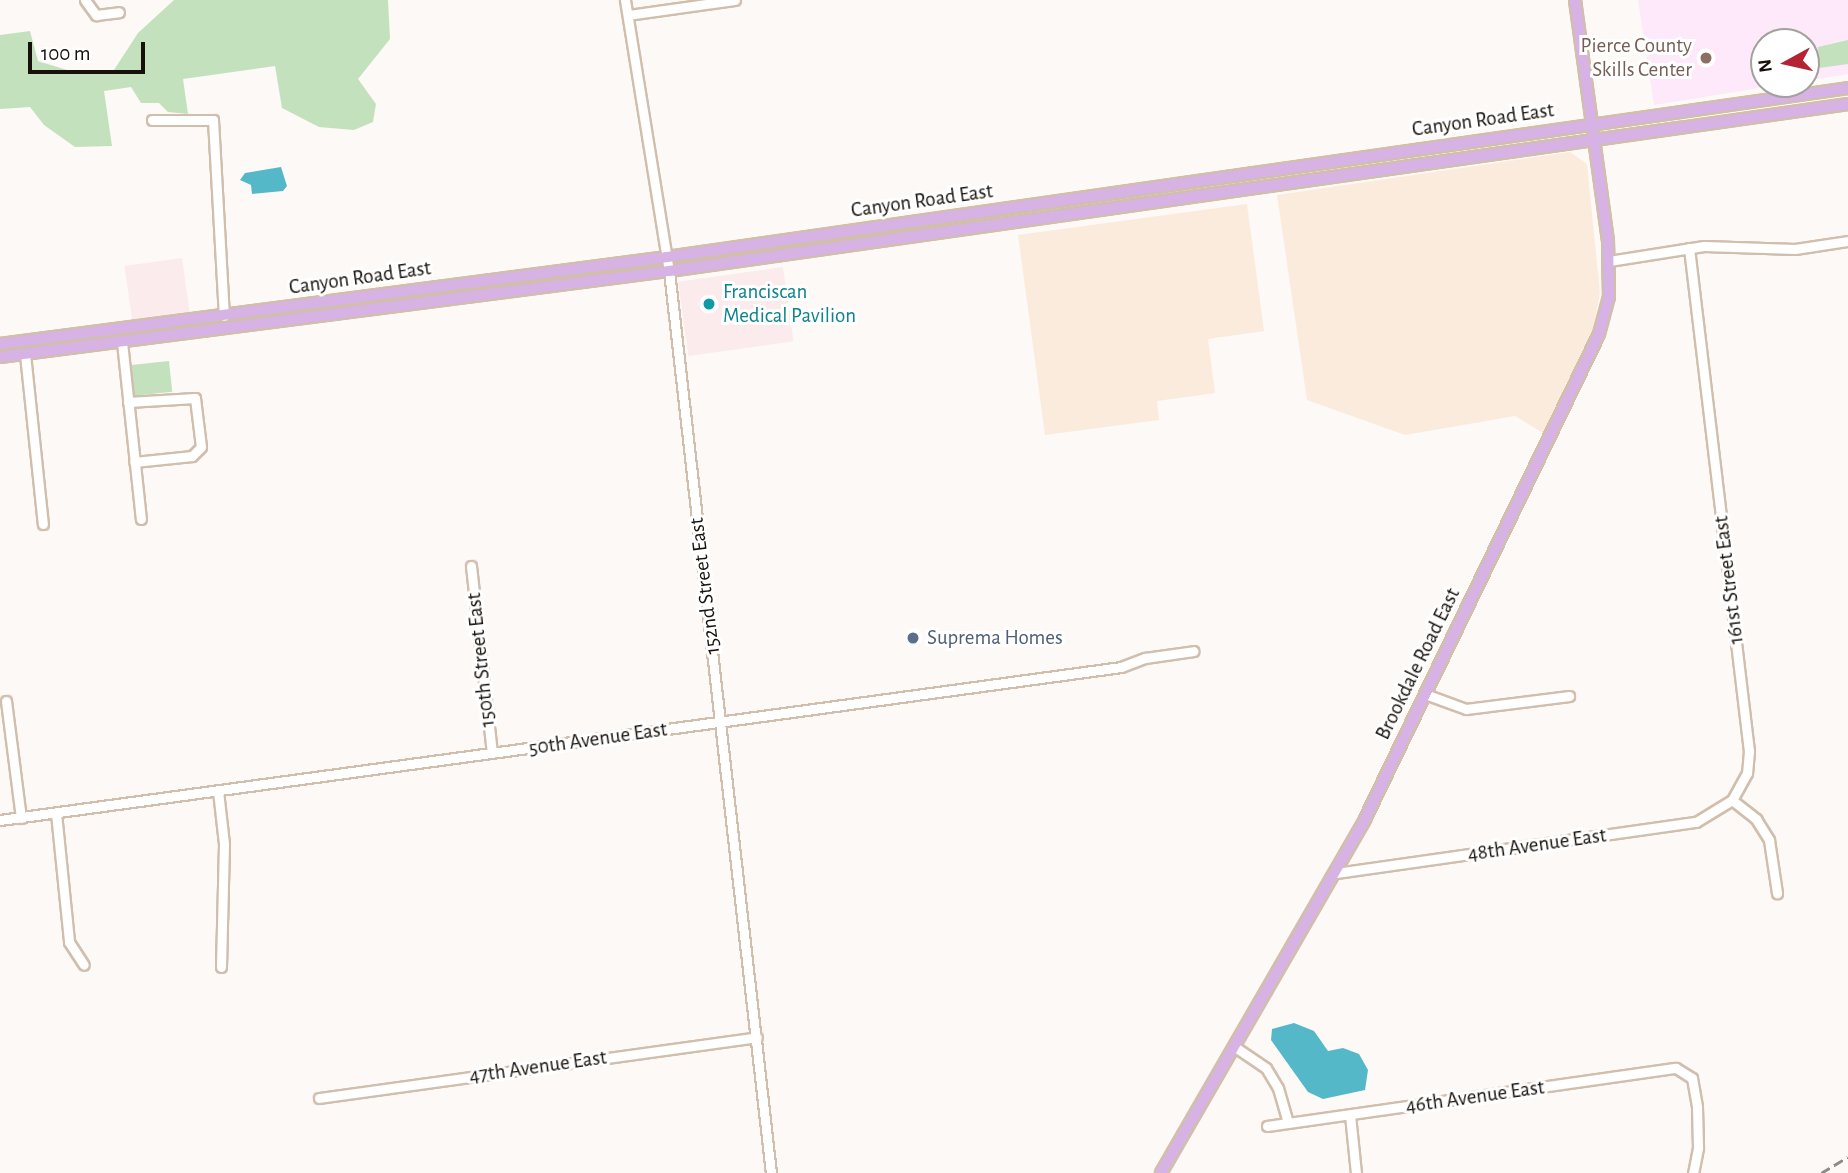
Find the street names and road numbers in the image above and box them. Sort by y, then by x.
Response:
street label: Canyon Road East [1410,98,1556,142]
street label: Canyon Road East [849,179,995,223]
street label: Canyon Road East [287,256,433,300]
street label: 161st Street East [1709,514,1749,646]
street label: 152nd Street East [684,516,726,656]
street label: Brookdale Road East [1370,584,1466,744]
street label: 150th Street East [461,592,501,728]
street label: 50th Avenue East [527,717,669,761]
street label: 48th Avenue East [1466,823,1608,867]
street label: 47th Avenue East [468,1045,608,1089]
street label: 46th Avenue East [1404,1075,1546,1119]

